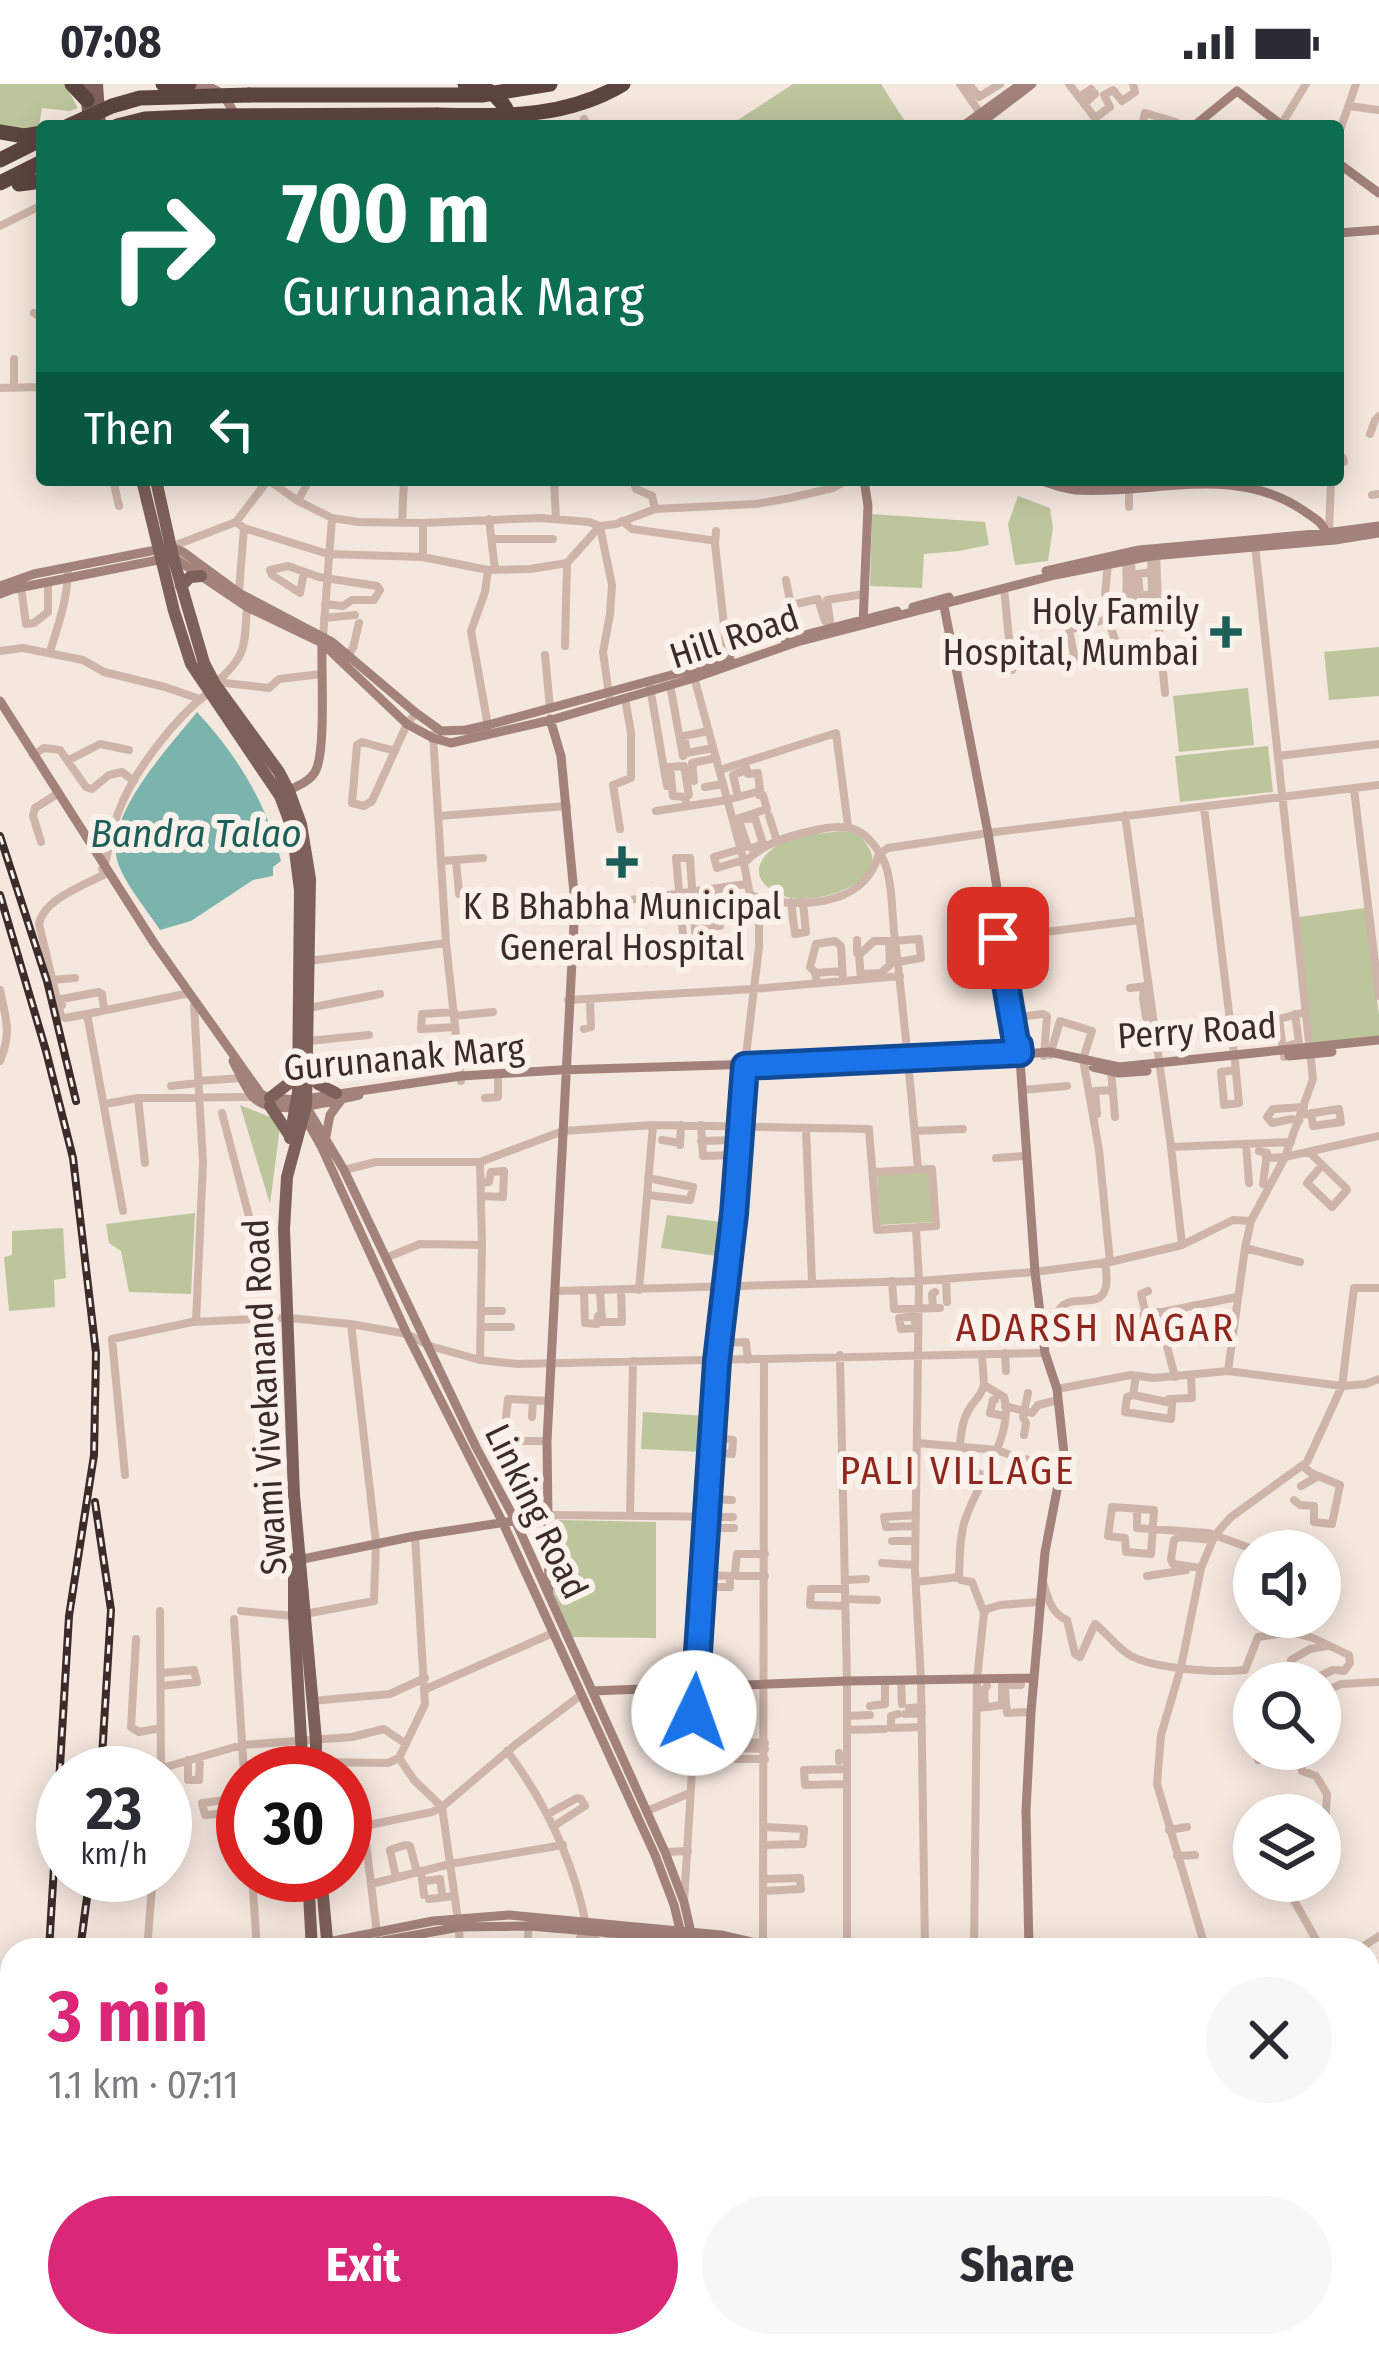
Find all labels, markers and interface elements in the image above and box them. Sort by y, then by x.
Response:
text: 07:08 [60,15,162,69]
text: 700 m [282,163,490,264]
icon: right [84,168,240,324]
text: Gurunanak Marg [282,265,644,329]
icon: left [199,396,265,462]
text: Then [84,402,175,456]
place label: Holy Family Hospital, Mumbai [943,590,1199,675]
street label: Hill Road [664,595,804,678]
marker: Holy Family Hospital, Mumbai [1210,616,1242,648]
water label: Bandra Talao [90,811,302,857]
marker: K B Bhabha Municipal General Hospital [606,846,638,878]
place label: K B Bhabha Municipal General Hospital [463,885,781,970]
pin [947,887,1049,989]
icon: arrive [965,905,1031,971]
street label: Perry Road [1116,1003,1278,1059]
street label: Gurunanak Marg [282,1026,526,1090]
street label: Swami Vivekanand Road [234,1218,296,1576]
district label: ADARSH NAGAR [956,1305,1236,1351]
street label: Linking Road [475,1417,597,1606]
district label: PALI VILLAGE [840,1448,1076,1494]
map controls [1233,1530,1341,1902]
button: sound [1233,1530,1341,1638]
position arrow [631,1650,757,1776]
button: search [1233,1662,1341,1770]
speed limit sign: 30 [216,1746,372,1902]
text: 23 [86,1773,142,1845]
button: layers [1233,1794,1341,1902]
text: km/h [81,1836,147,1872]
text: 3 min [48,1974,208,2060]
button: close [1206,1977,1332,2103]
text: 1.1 km · 07:11 [48,2062,239,2108]
button: Exit [48,2196,678,2334]
button: Share [702,2196,1332,2334]

